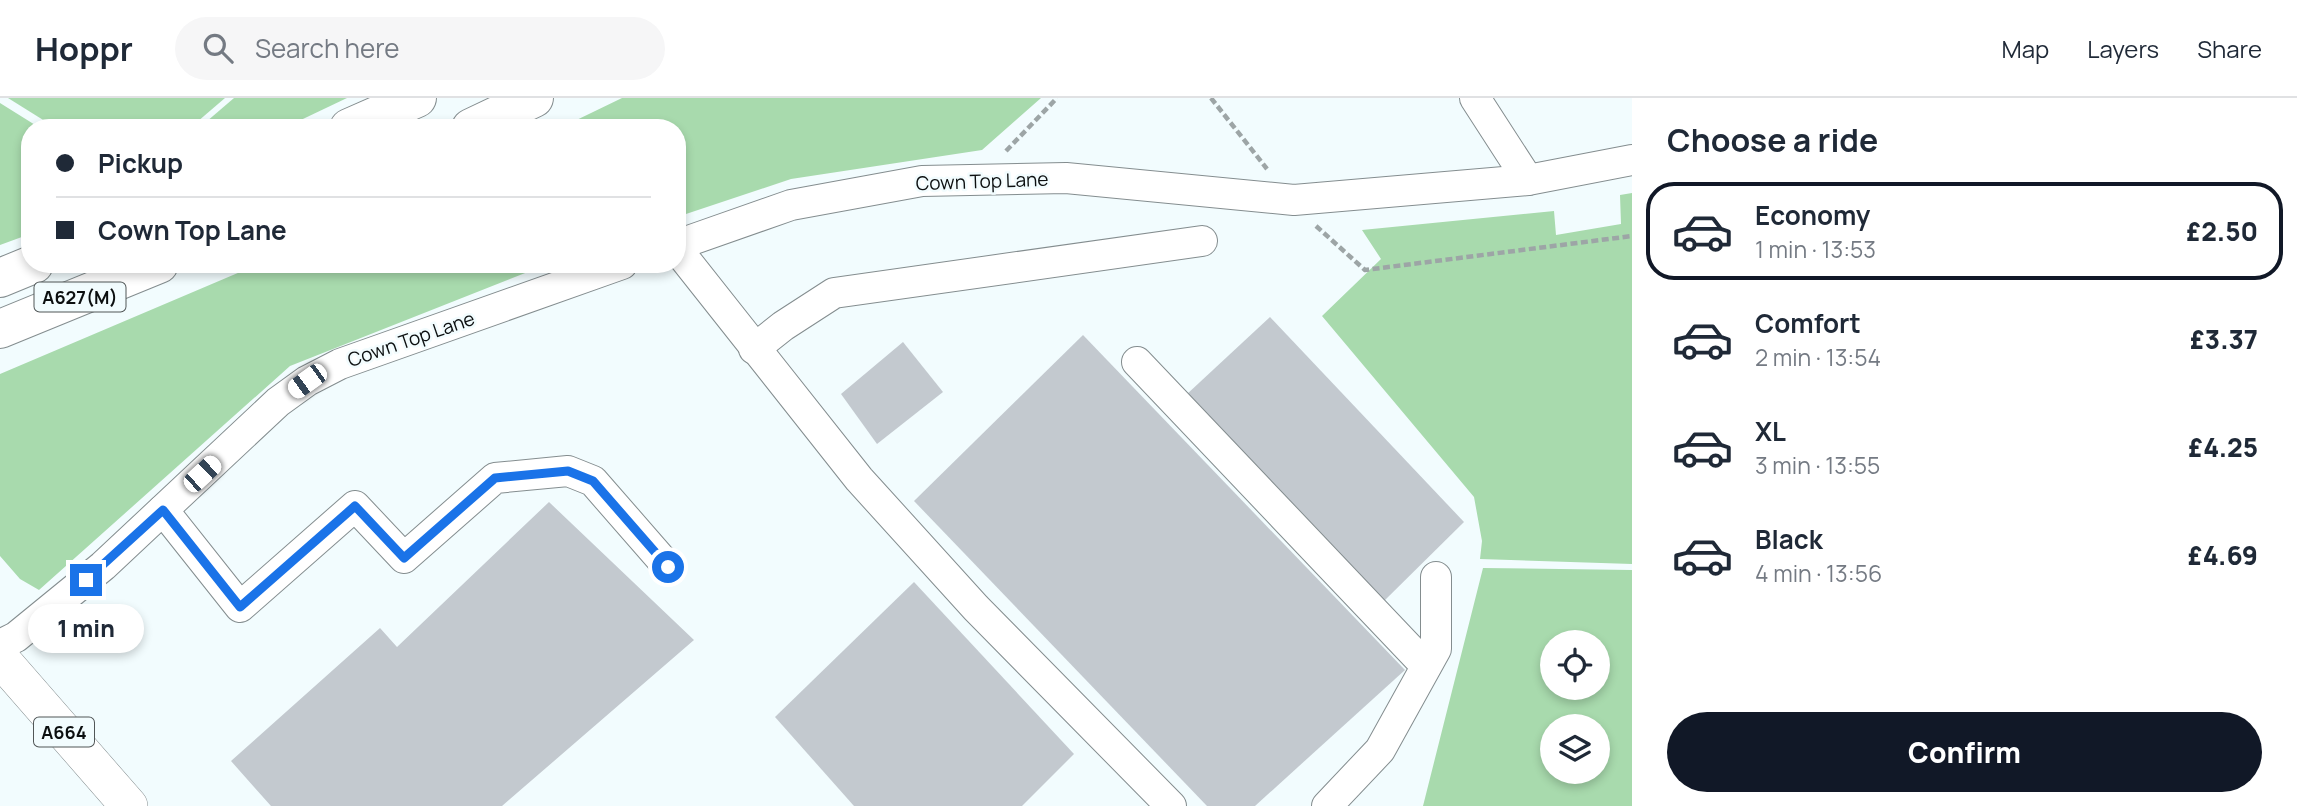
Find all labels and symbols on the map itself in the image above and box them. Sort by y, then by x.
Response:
street label: Cown Top Lane [915,166,1049,196]
road number: A627(M) [34,282,126,312]
street label: Cown Top Lane [344,305,478,373]
car [284,360,331,402]
car [180,452,225,496]
route start [652,551,684,583]
route end [70,564,102,596]
callout: 1 min [28,604,144,654]
road number: A664 [34,718,94,746]

